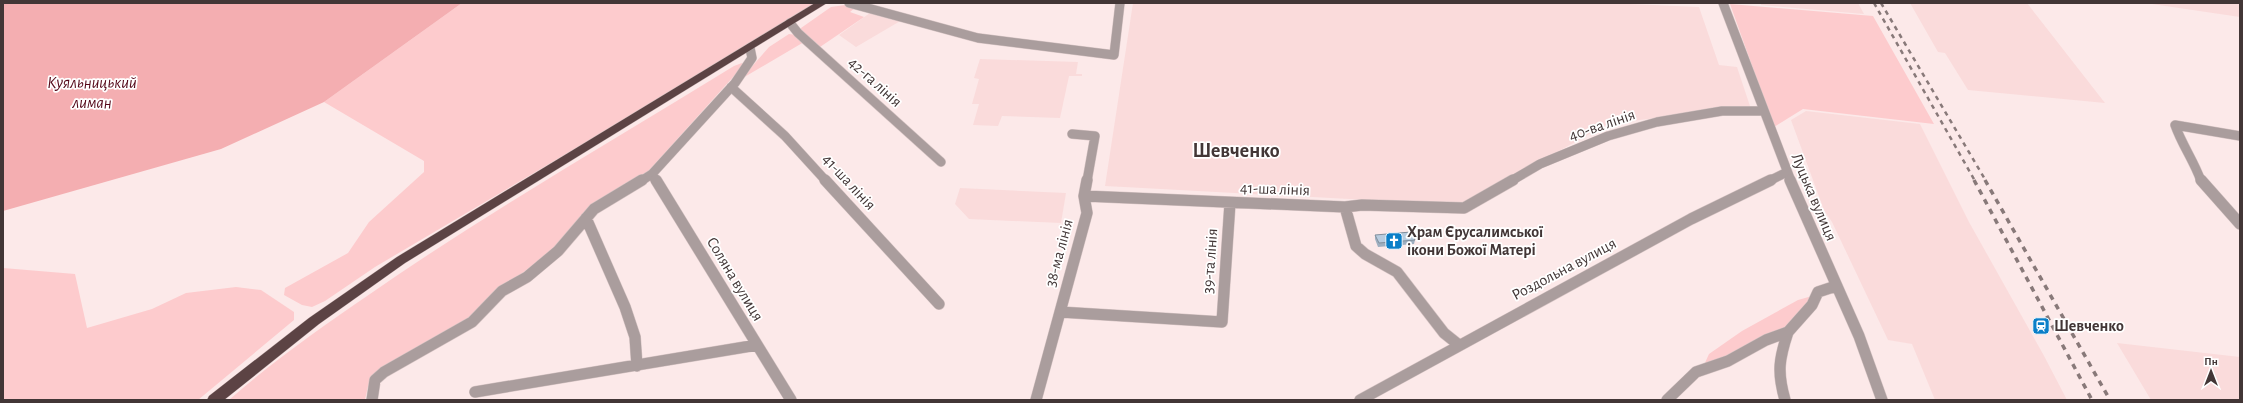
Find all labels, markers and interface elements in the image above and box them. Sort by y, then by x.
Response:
street label: 42-га лінія [845,54,905,110]
water label: Куяльницький лиман [47,74,137,111]
street label: 40-ва лінія [1567,106,1637,144]
district label: Шевченко [1192,141,1280,161]
street label: 41-ша лінія [819,151,879,213]
street label: Луцька вулиця [1787,151,1840,244]
street label: 41-ша лінія [1240,180,1310,198]
street label: 38-ма лінія [1042,217,1076,289]
place label: Храм Єрусалимської ікони Божої Матері [1407,224,1544,258]
street label: 39-та лінія [1200,228,1220,294]
church icon: Храм Єрусалимської ікони Божої Матері [1384,231,1404,251]
street label: Соляна вулиця [703,234,766,324]
street label: Роздольна вулиця [1509,235,1619,304]
station icon: Шевченко [2031,316,2051,336]
place label: Шевченко [2054,318,2124,334]
north arrow [2191,351,2231,391]
text: Пн [2204,356,2218,367]

